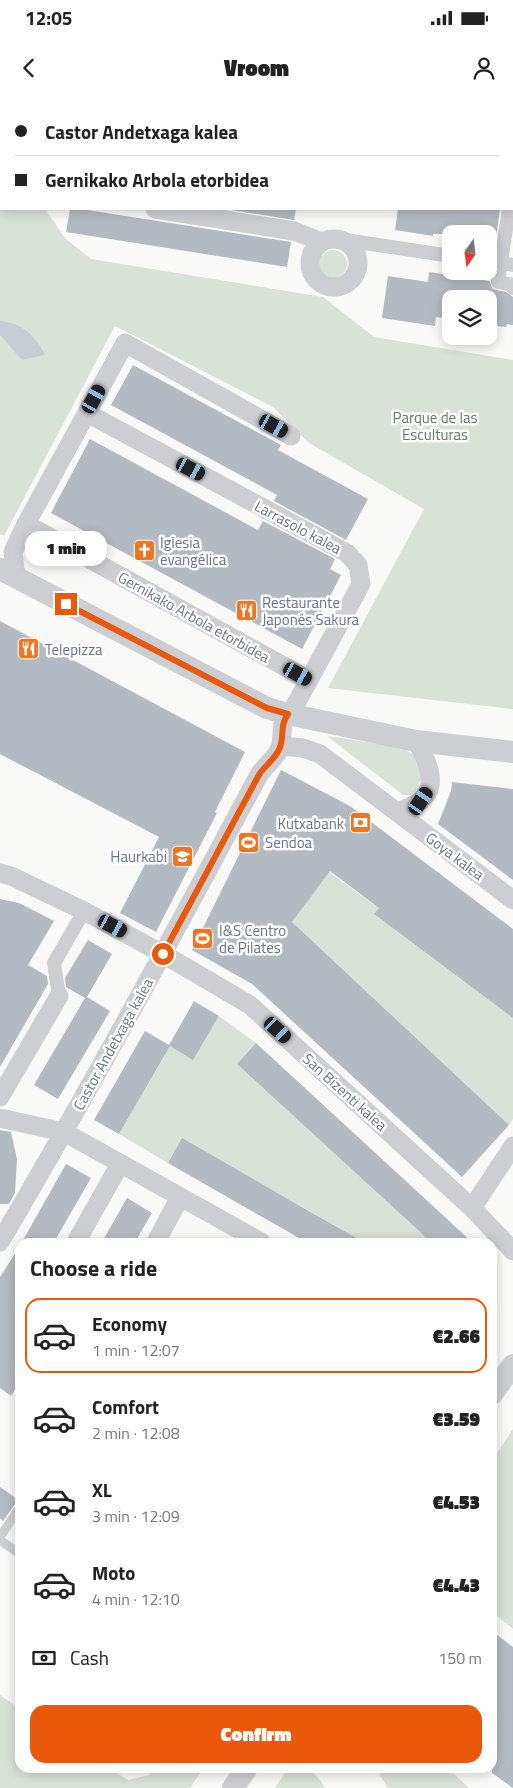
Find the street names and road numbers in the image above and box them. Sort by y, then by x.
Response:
street label: Larrasolo kalea [250,494,346,560]
street label: Gernikako Arbola etorbidea [114,566,275,669]
street label: Goya kalea [421,826,490,886]
street label: Castor Andetxaga kalea [67,973,159,1114]
street label: San Bizenti kalea [298,1048,393,1137]

